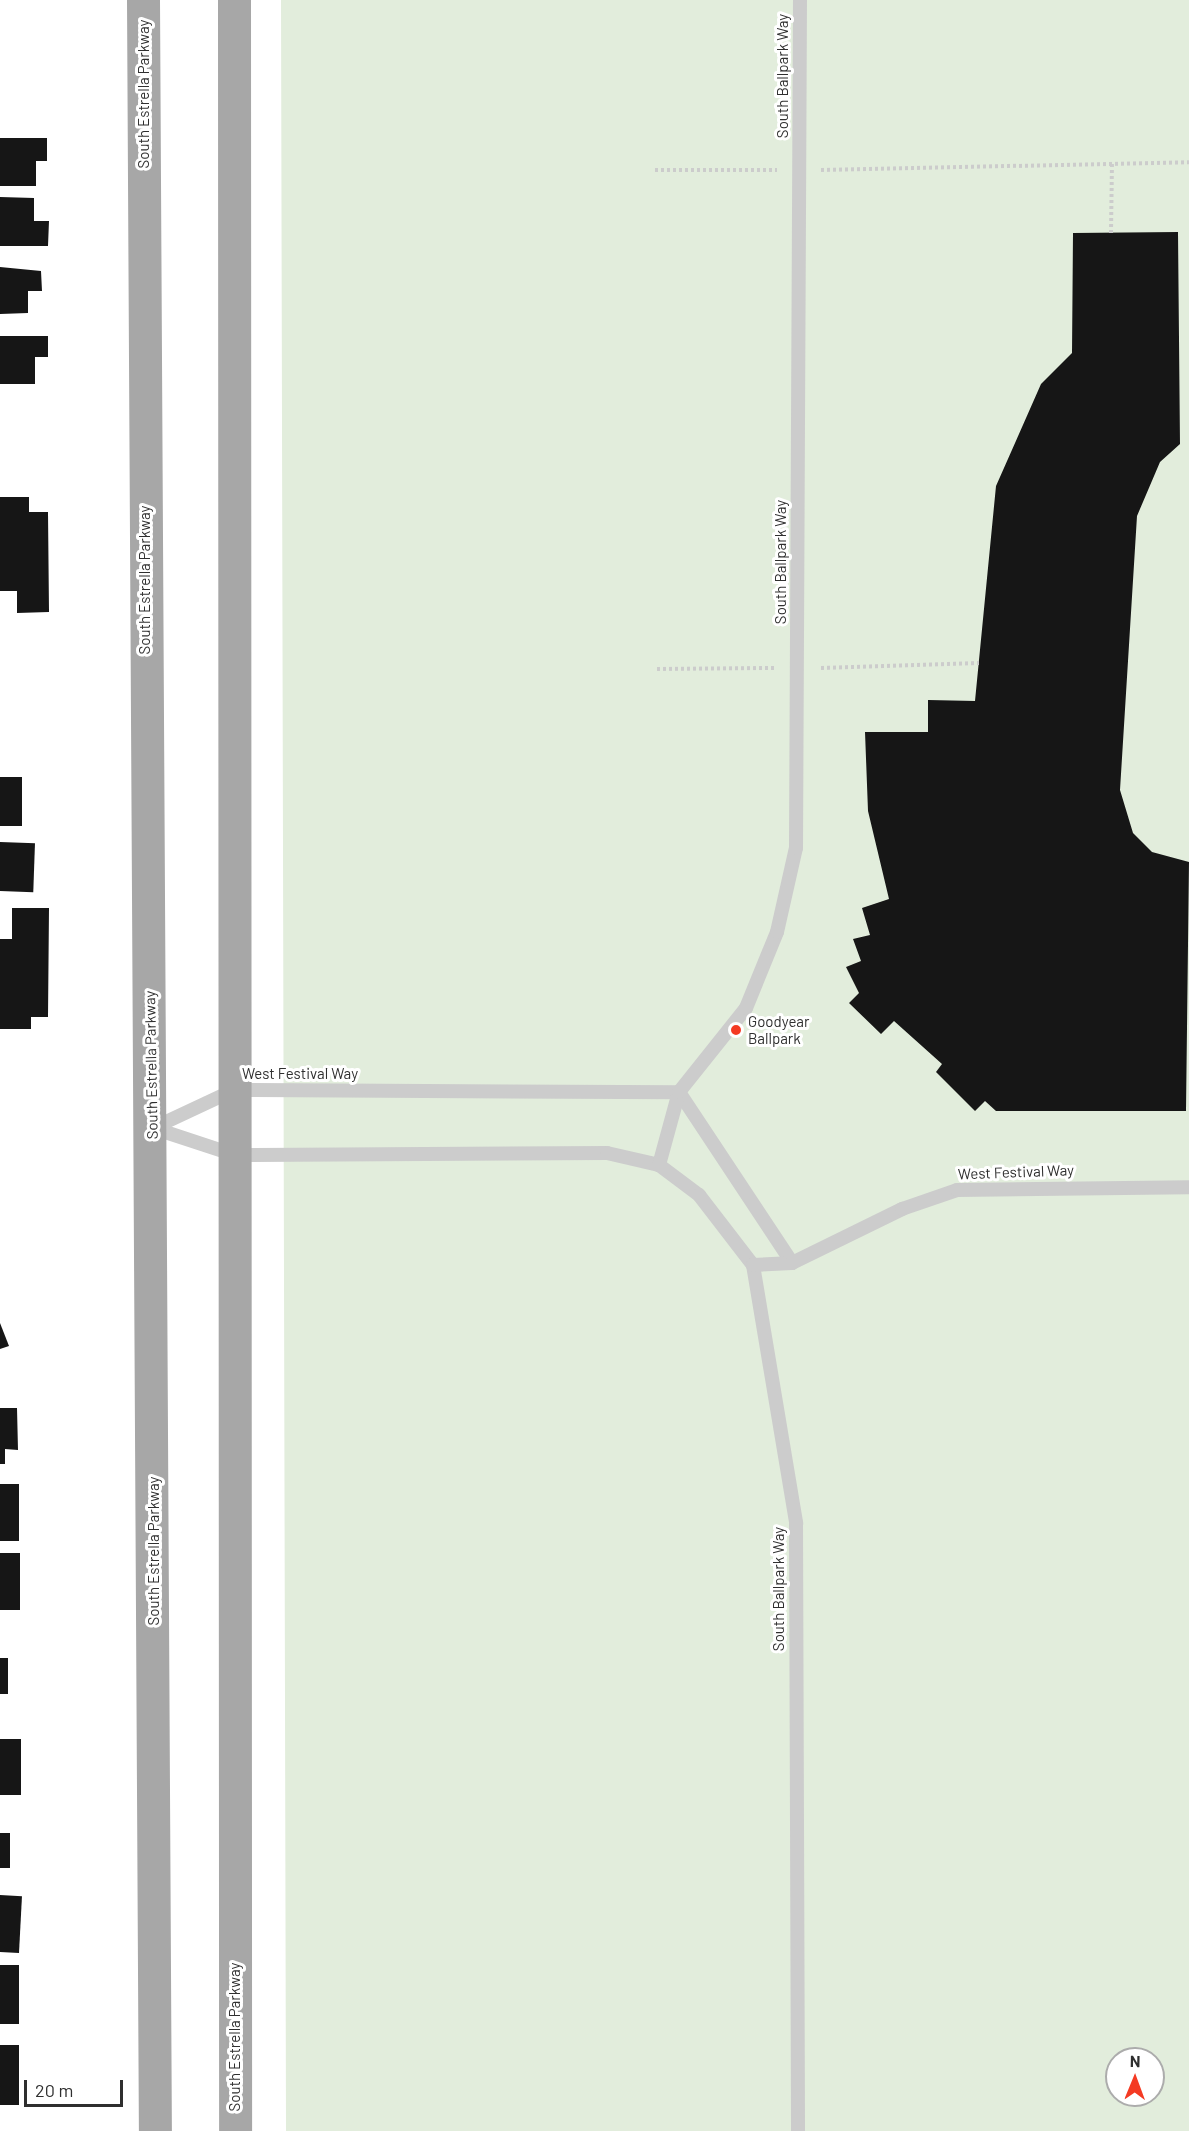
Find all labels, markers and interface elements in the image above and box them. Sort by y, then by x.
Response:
street label: South Ballpark Way [774,14,792,138]
street label: South Estrella Parkway [135,20,153,168]
street label: South Ballpark Way [772,500,790,624]
street label: South Estrella Parkway [136,506,154,654]
street label: South Estrella Parkway [141,990,161,1140]
place label: Goodyear Ballpark [748,1012,809,1047]
marker: Goodyear Ballpark [729,1023,743,1037]
street label: West Festival Way [242,1065,358,1083]
street label: West Festival Way [958,1161,1074,1183]
street label: South Estrella Parkway [145,1477,163,1625]
street label: South Ballpark Way [770,1527,788,1651]
street label: South Estrella Parkway [226,1963,244,2111]
north arrow [1105,2047,1165,2107]
text: N [1130,2051,1141,2070]
scale bar [27,2068,126,2106]
text: 20 m [35,2079,73,2101]

